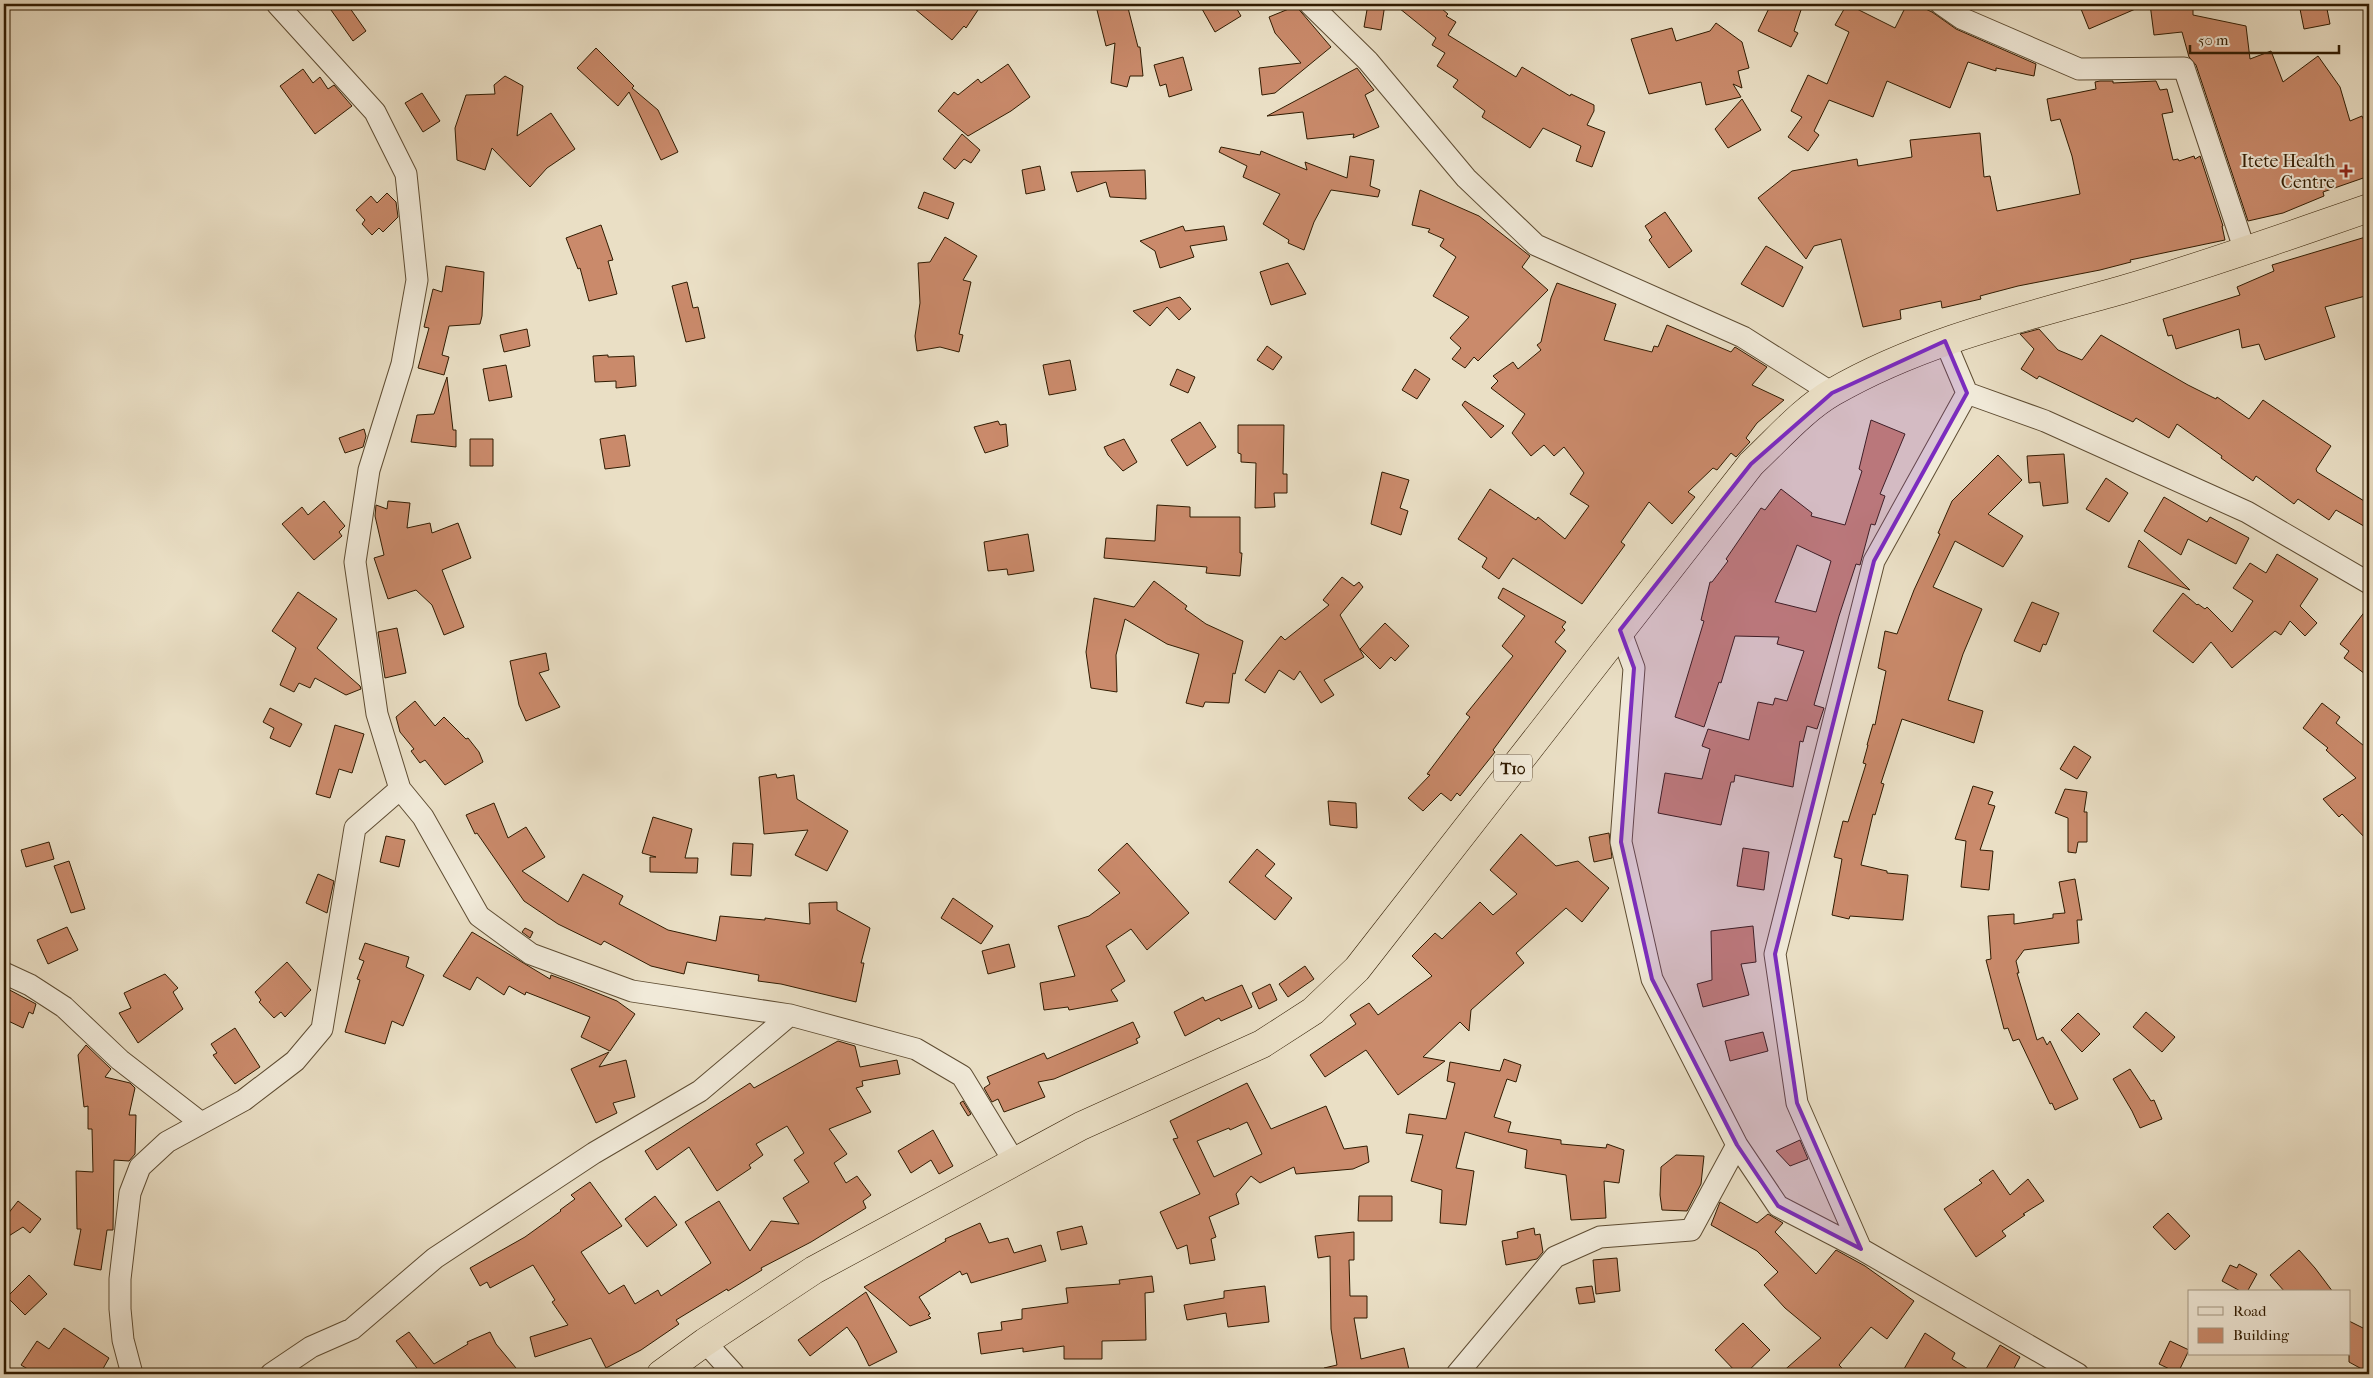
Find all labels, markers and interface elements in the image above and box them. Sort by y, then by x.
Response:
scale bar [2190,22,2339,54]
text: 50 m [2198,31,2229,49]
place label: Itete Health Centre [2241,151,2335,193]
marker: Itete Health Centre [2339,164,2353,178]
road number: T10 [1494,754,1532,781]
legend [2188,1290,2350,1356]
text: Road [2233,1302,2267,1320]
text: Building [2233,1326,2290,1344]

